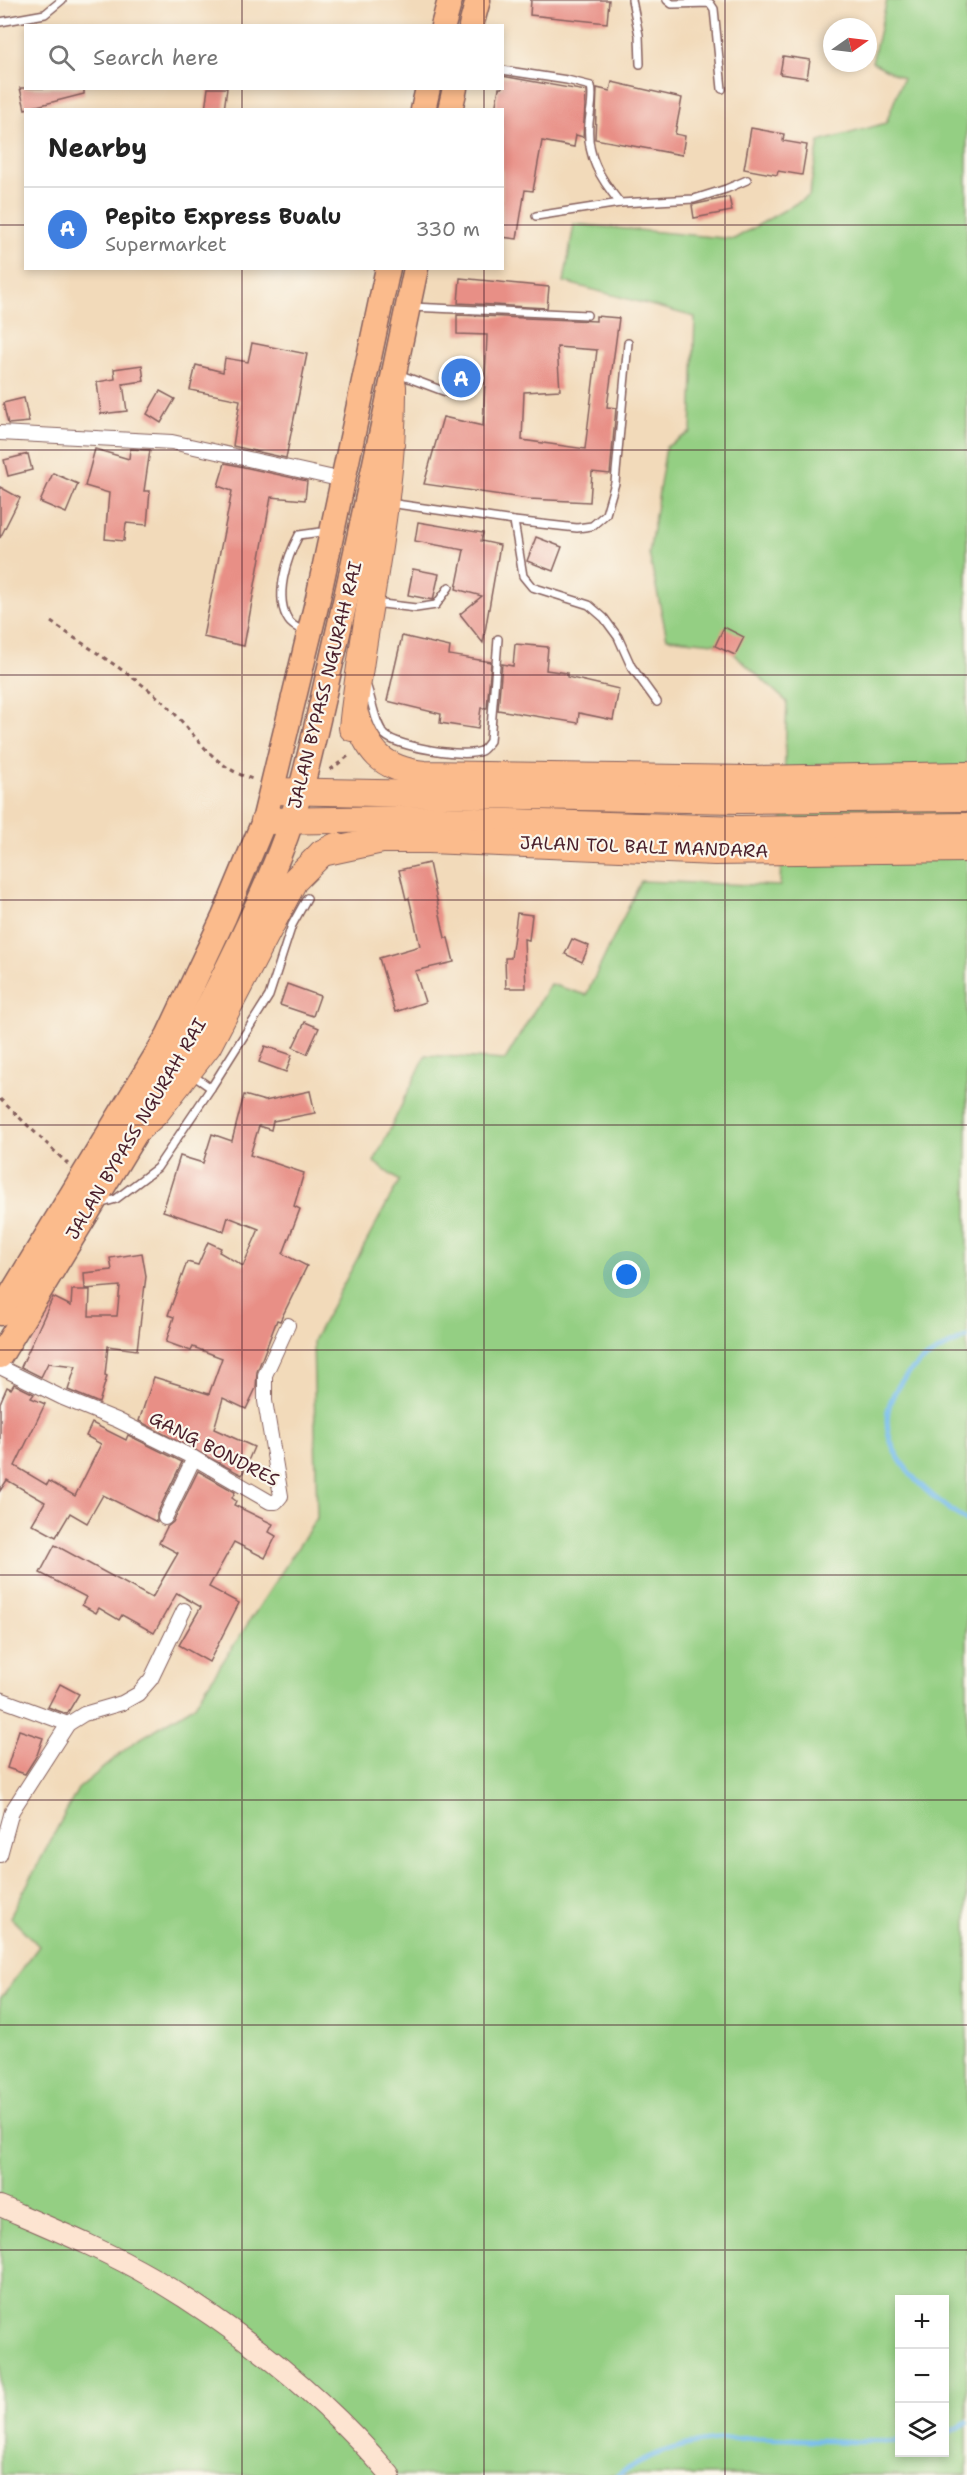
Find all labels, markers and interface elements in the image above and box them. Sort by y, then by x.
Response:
north arrow [823,18,877,72]
search box [24,24,504,90]
icon: search [45,41,78,74]
text: Search here [93,43,219,72]
text: Nearby [48,130,147,165]
text: Pepito Express Bualu [105,202,342,231]
text: A [60,216,75,242]
text: 330 m [416,216,480,242]
text: Supermarket [105,231,227,257]
pin: A [442,356,480,400]
street label: JALAN BYPASS NGURAH RAI [283,559,367,811]
street label: JALAN TOL BALI MANDARA [519,831,769,863]
street label: JALAN BYPASS NGURAH RAI [60,1014,212,1244]
your location [612,1260,641,1289]
street label: GANG BONDRES [145,1406,283,1492]
map controls [895,2295,949,2457]
button: + [895,2295,949,2349]
button: − [895,2349,949,2403]
button: layers [895,2403,949,2457]

